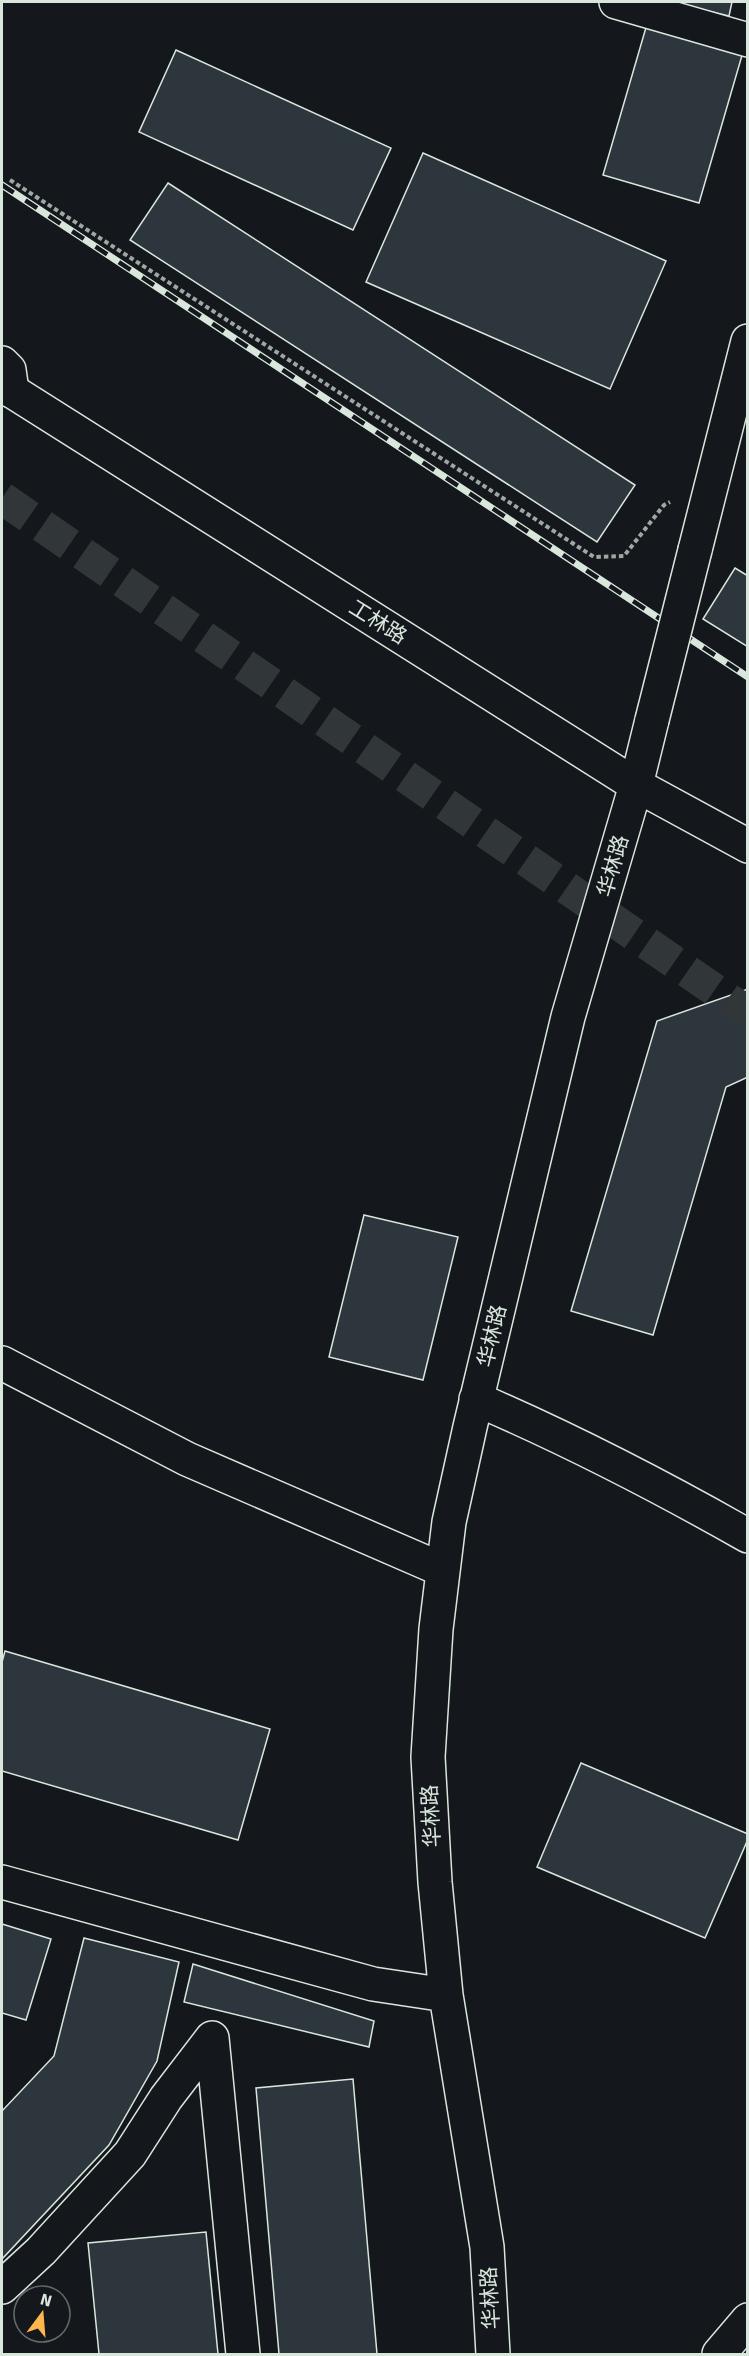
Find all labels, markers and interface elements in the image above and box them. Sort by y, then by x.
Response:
street label: 工林路 [344,594,412,650]
street label: 华林路 [592,832,634,900]
street label: 华林路 [472,1302,512,1370]
street label: 华林路 [416,1784,446,1848]
street label: 华林路 [475,2266,505,2330]
north arrow [12,2284,72,2344]
text: N [38,2289,54,2312]

